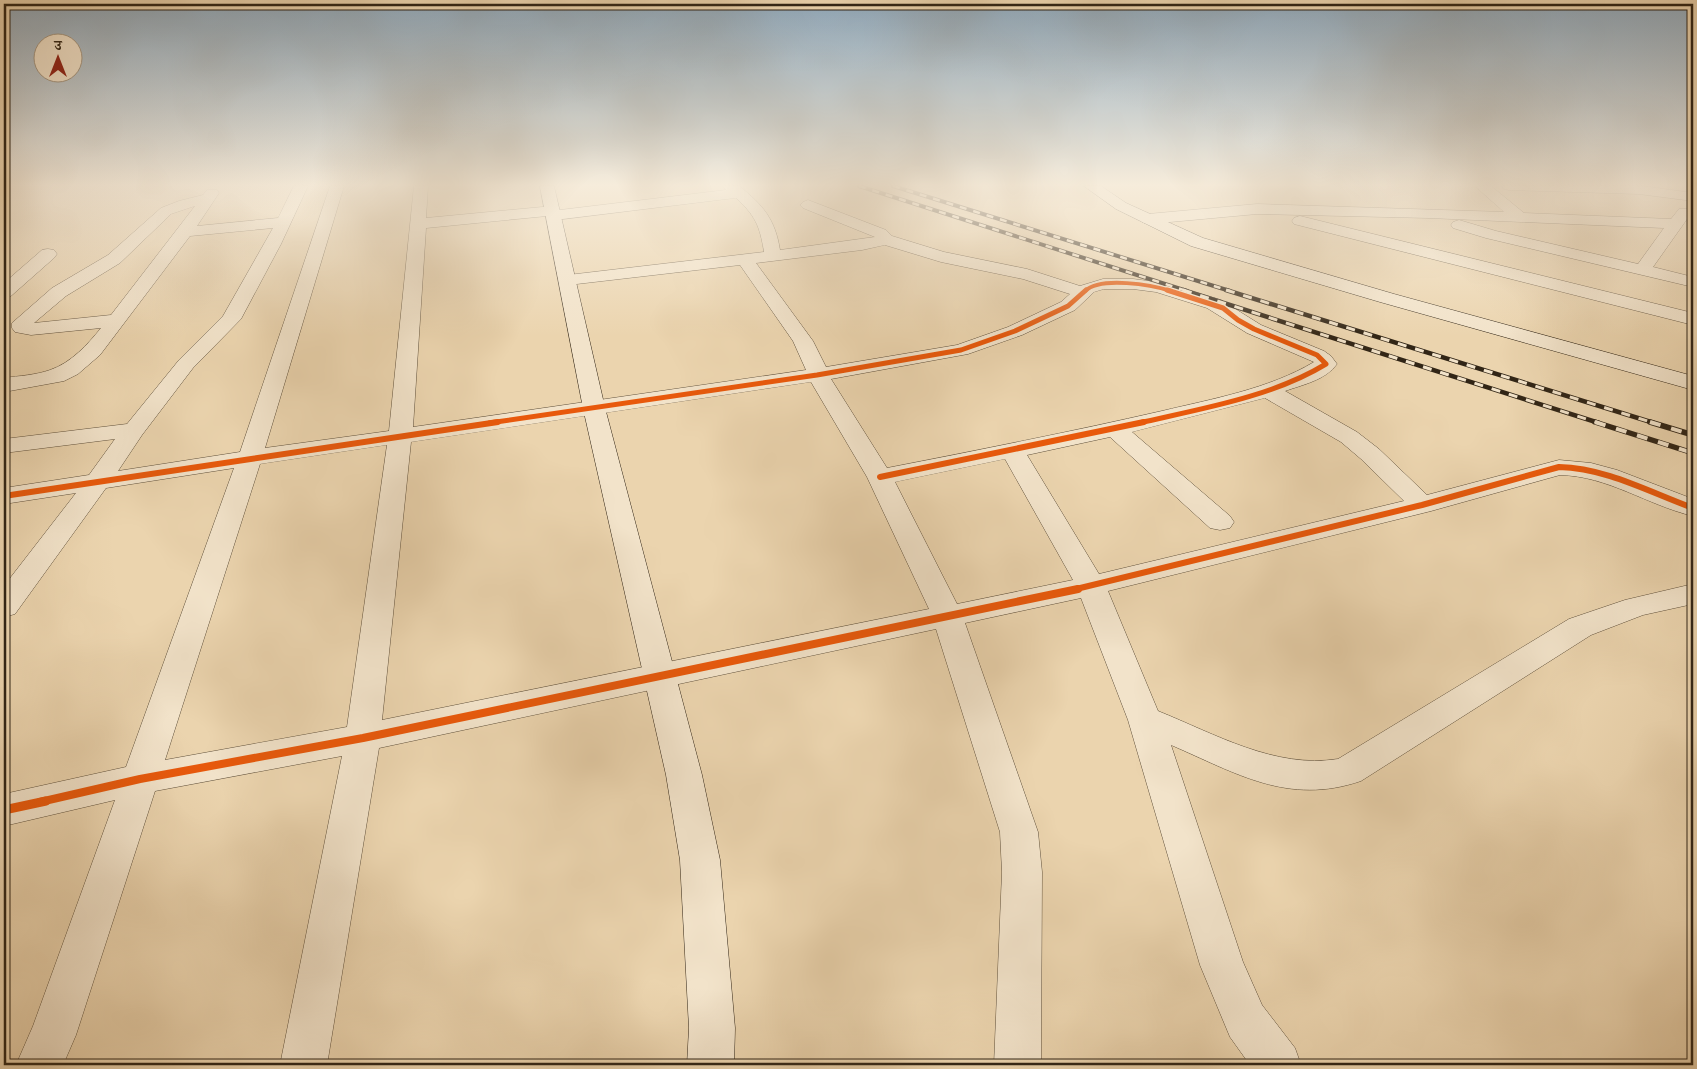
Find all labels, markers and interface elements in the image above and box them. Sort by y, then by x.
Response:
north arrow [32,32,82,82]
text: उ [53,37,62,57]

